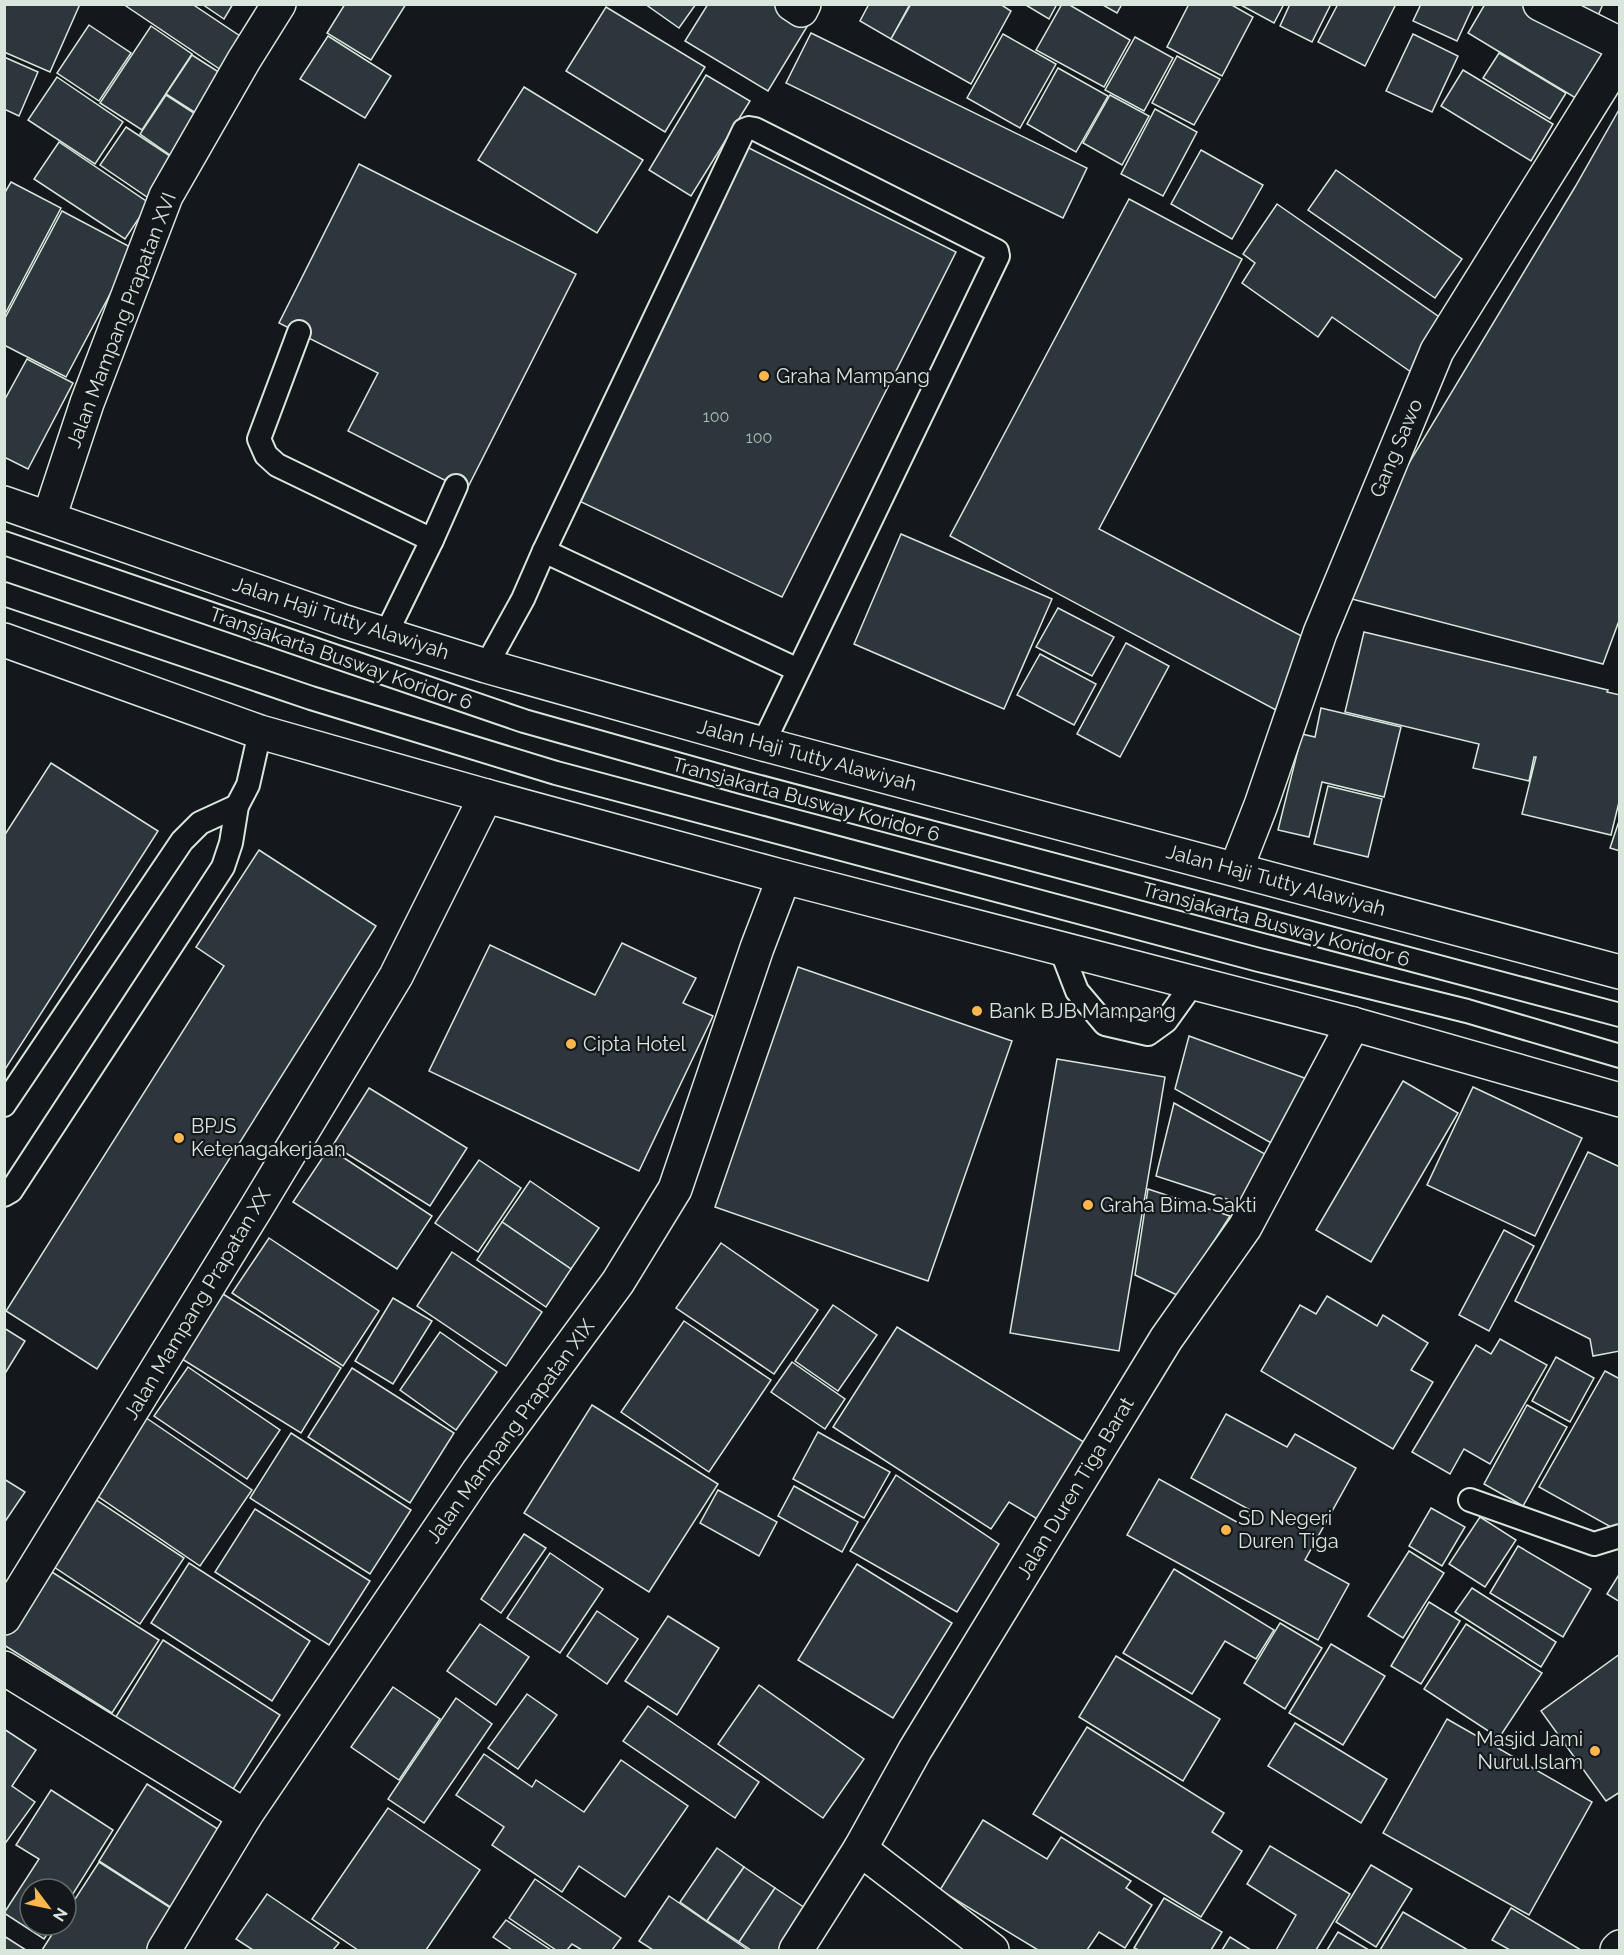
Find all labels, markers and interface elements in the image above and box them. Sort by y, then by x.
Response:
street label: Jalan Mampang Prapatan XVI [61,189,181,451]
place label: Graha Mampang [776,364,930,388]
marker: Graha Mampang [757,369,771,383]
street label: Gang Sawo [1364,395,1428,501]
house number: 100 [703,407,729,426]
house number: 100 [746,428,772,447]
street label: Jalan Haji Tutty Alawiyah [230,572,452,664]
street label: Transjakarta Busway Koridor 6 [206,602,476,714]
street label: Jalan Haji Tutty Alawiyah [695,714,919,796]
street label: Transjakarta Busway Koridor 6 [669,752,943,846]
street label: Jalan Haji Tutty Alawiyah [1164,839,1388,921]
street label: Transjakarta Busway Koridor 6 [1139,877,1413,971]
place label: Bank BJB Mampang [989,999,1176,1023]
marker: Bank BJB Mampang [970,1004,984,1018]
place label: Cipta Hotel [583,1032,687,1056]
marker: Cipta Hotel [564,1037,578,1051]
place label: BPJS Ketenagakerjaan [191,1114,346,1161]
marker: BPJS Ketenagakerjaan [172,1131,186,1145]
street label: Jalan Mampang Prapatan XX [118,1184,276,1424]
place label: Graha Bima Sakti [1100,1193,1257,1217]
marker: Graha Bima Sakti [1081,1198,1095,1212]
street label: Jalan Mampang Prapatan XIX [421,1314,599,1547]
street label: Jalan Duren Tiga Barat [1011,1392,1139,1583]
place label: SD Negeri Duren Tiga [1238,1506,1339,1553]
marker: SD Negeri Duren Tiga [1219,1523,1233,1537]
place label: Masjid Jami Nurul Islam [1476,1727,1583,1774]
marker: Masjid Jami Nurul Islam [1588,1744,1602,1758]
north arrow [18,1877,78,1937]
text: N [49,1904,72,1925]

